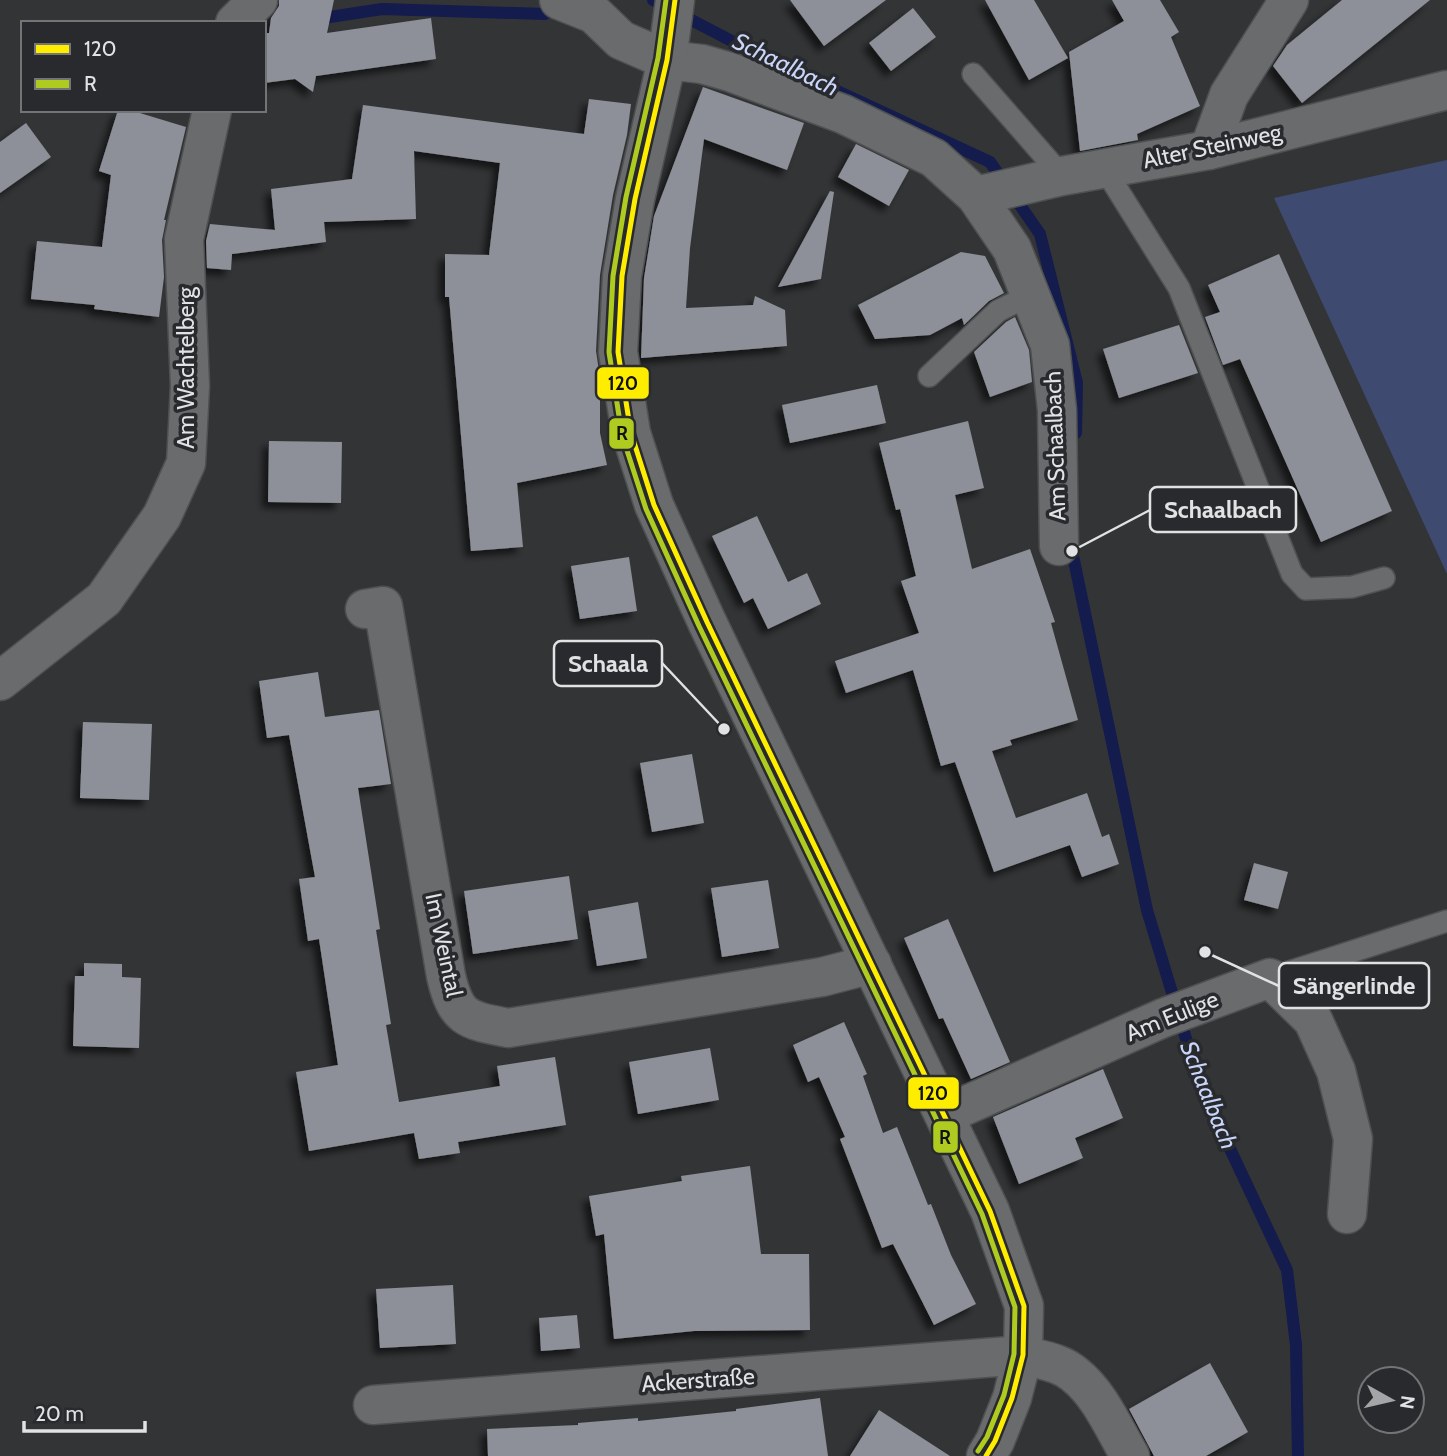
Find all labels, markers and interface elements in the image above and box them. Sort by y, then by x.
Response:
legend [21,21,266,112]
water label: Schaalbach [728,26,844,102]
text: 120 [84,36,117,61]
text: R [84,71,97,96]
street label: Alter Steinweg [1140,118,1284,174]
street label: Am Wachtelberg [172,286,200,449]
line badge: 120 [596,366,650,400]
street label: Am Schaalbach [1038,371,1072,521]
text: 120 [608,372,638,395]
line badge: R [608,417,635,450]
text: R [616,422,628,445]
callout: Schaalbach [1150,487,1296,532]
text: Schaalbach [1164,495,1282,524]
callout: Schaala [554,641,662,686]
text: Schaala [568,649,648,678]
street label: Im Weintal [419,891,469,1000]
callout: Sängerlinde [1279,963,1429,1008]
text: Sängerlinde [1293,971,1415,1000]
street label: Am Eulige [1122,985,1223,1047]
water label: Schaalbach [1174,1037,1244,1153]
line badge: 120 [907,1076,960,1110]
text: 120 [918,1082,948,1105]
line badge: R [932,1120,959,1154]
text: R [939,1126,951,1149]
street label: Ackerstraße [640,1362,756,1398]
north arrow [1356,1365,1426,1435]
scale bar [24,1390,145,1434]
text: N [1395,1394,1420,1411]
text: 20 m [35,1401,84,1426]

